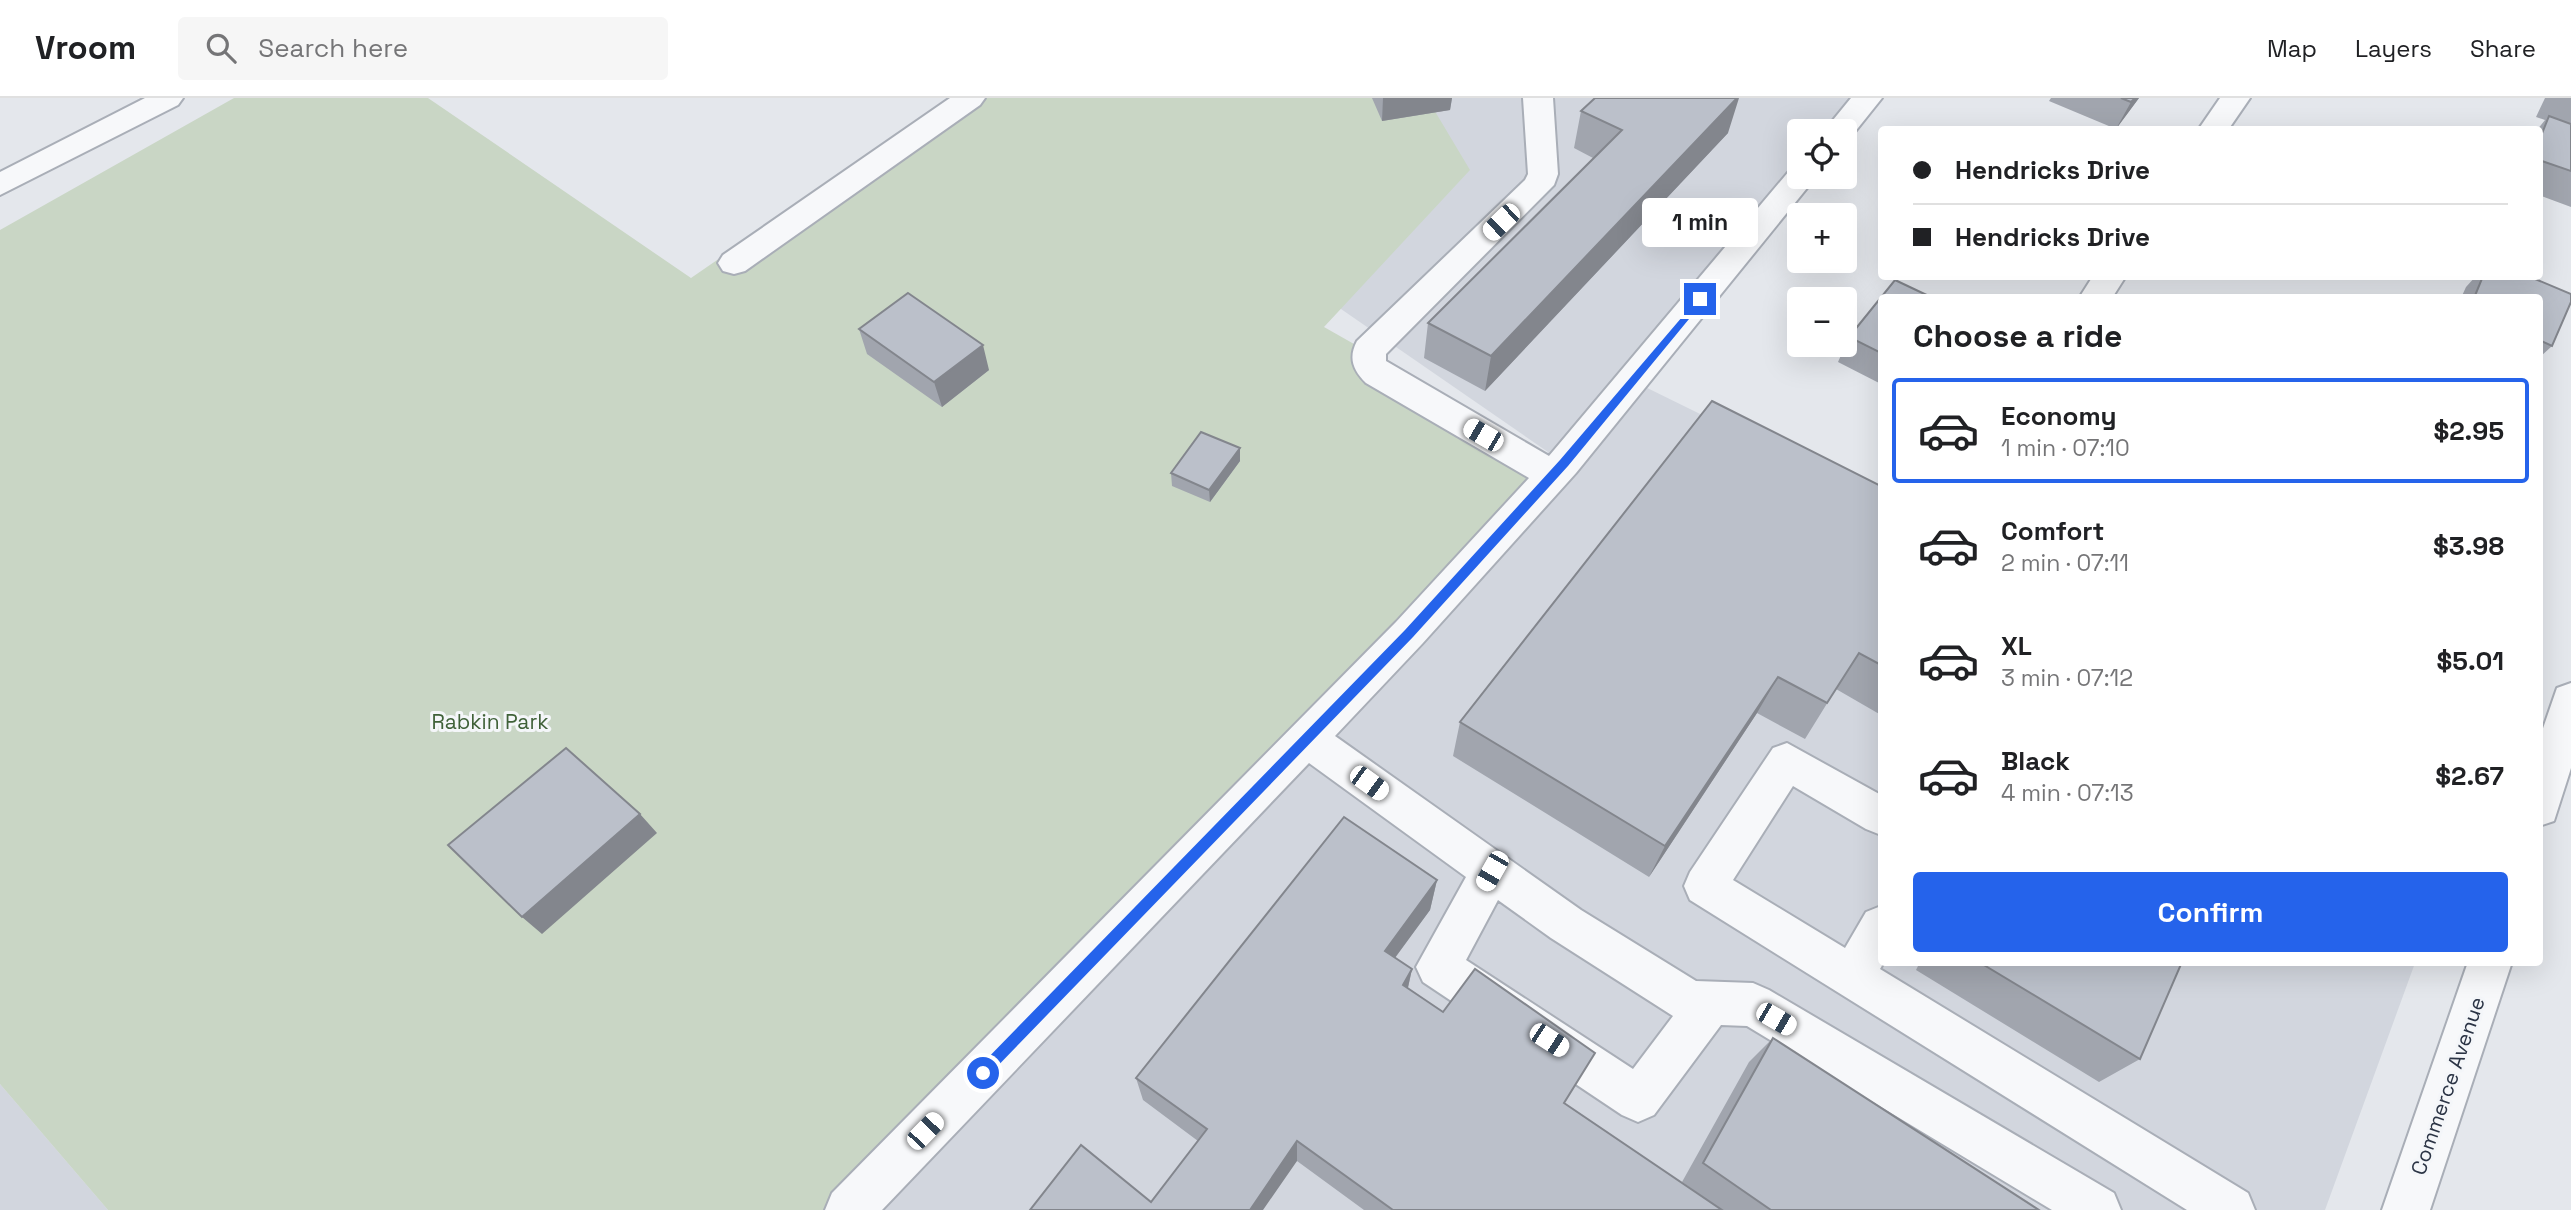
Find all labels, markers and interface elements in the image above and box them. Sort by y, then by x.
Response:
search box [178,17,668,80]
text: Vroom [35,27,136,69]
icon: search [202,29,240,67]
text: Search here [258,31,408,65]
text: Map [2267,33,2317,64]
text: Layers [2355,33,2432,64]
text: Share [2470,33,2536,64]
map controls [1787,119,1857,357]
button: locate [1787,119,1857,189]
text: Hendricks Drive [1955,153,2150,187]
callout: 1 min [1642,198,1758,246]
car [1479,200,1524,244]
button: + [1787,203,1857,273]
text: 1 min [1672,207,1728,237]
text: Hendricks Drive [1955,220,2150,254]
route end [1684,283,1716,315]
button: − [1787,287,1857,357]
text: Choose a ride [1913,316,2123,356]
icon: car [1917,399,1980,462]
text: Economy [2001,399,2117,433]
text: $2.95 [2433,414,2504,448]
car [1460,415,1507,455]
text: 1 min · 07:10 [2001,433,2130,463]
icon: car [1917,514,1980,577]
text: Comfort [2001,514,2104,548]
text: $3.98 [2433,529,2504,563]
text: 2 min · 07:11 [2001,548,2129,578]
icon: car [1917,629,1980,692]
text: XL [2001,629,2032,663]
text: $5.01 [2437,644,2504,678]
text: 3 min · 07:12 [2001,663,2133,693]
park label: Rabkin Park [431,708,549,735]
icon: car [1917,744,1980,807]
text: Black [2001,744,2070,778]
text: $2.67 [2435,759,2504,793]
car [1346,762,1393,804]
text: 4 min · 07:13 [2001,778,2134,808]
car [1473,848,1512,894]
button: Confirm [1913,872,2508,952]
street label: Commerce Avenue [2404,993,2491,1179]
car [1753,999,1800,1039]
car [1526,1020,1573,1060]
route start [967,1057,999,1089]
car [903,1109,948,1153]

